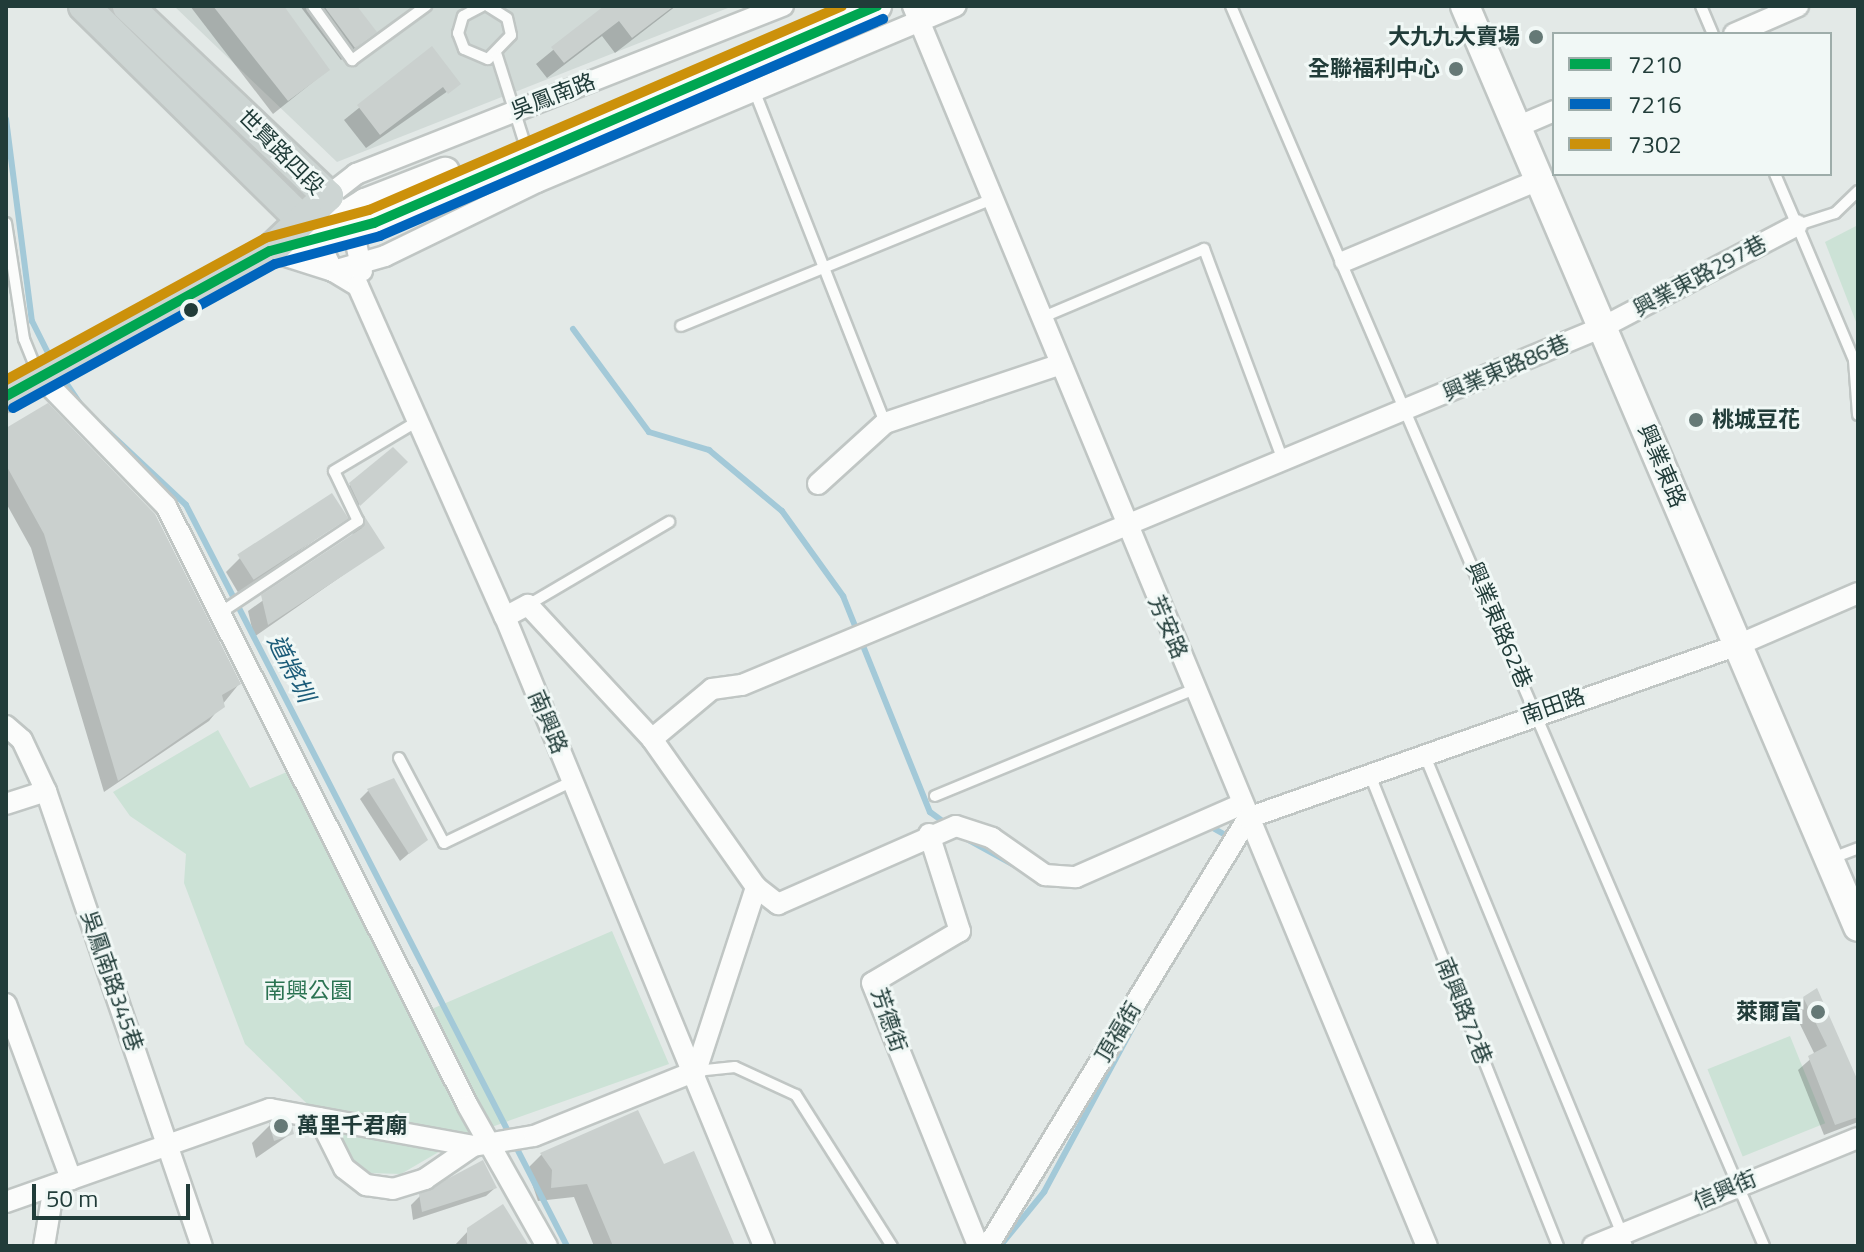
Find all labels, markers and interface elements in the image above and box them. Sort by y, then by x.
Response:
place label: 大九九大賣場 [1388,24,1520,50]
marker: 大九九大賣場 [1527,28,1545,46]
legend [1552,32,1832,176]
text: 7210 [1628,46,1682,82]
place label: 全聯福利中心 [1308,56,1440,82]
marker: 全聯福利中心 [1447,60,1465,78]
street label: 吳鳳南路 [507,68,599,124]
text: 7216 [1628,86,1682,122]
street label: 世賢路四段 [233,104,329,200]
text: 7302 [1628,126,1682,162]
street label: 興業東路297巷 [1629,230,1771,322]
unlabelled marker [183,302,199,318]
street label: 興業東路86巷 [1439,330,1573,406]
place label: 桃城豆花 [1712,407,1800,433]
marker: 桃城豆花 [1687,411,1705,429]
street label: 興業東路 [1633,420,1691,512]
street label: 興業東路62巷 [1461,558,1537,692]
street label: 芳安路 [1143,591,1193,663]
water label: 道將圳 [262,629,320,707]
street label: 南田路 [1518,683,1588,729]
street label: 南興路 [523,686,573,758]
street label: 吳鳳南路345巷 [76,907,148,1055]
street label: 南興路72巷 [1431,954,1497,1068]
park label: 南興公園 [264,978,352,1004]
street label: 芳德街 [866,985,912,1055]
street label: 頂福街 [1090,997,1146,1067]
place label: 萊爾富 [1736,999,1802,1025]
marker: 萊爾富 [1809,1003,1827,1021]
place label: 萬里千君廟 [297,1113,407,1139]
marker: 萬里千君廟 [272,1117,290,1135]
street label: 信興街 [1689,1165,1761,1215]
scale bar [36,1168,194,1218]
text: 50 m [46,1180,98,1216]

